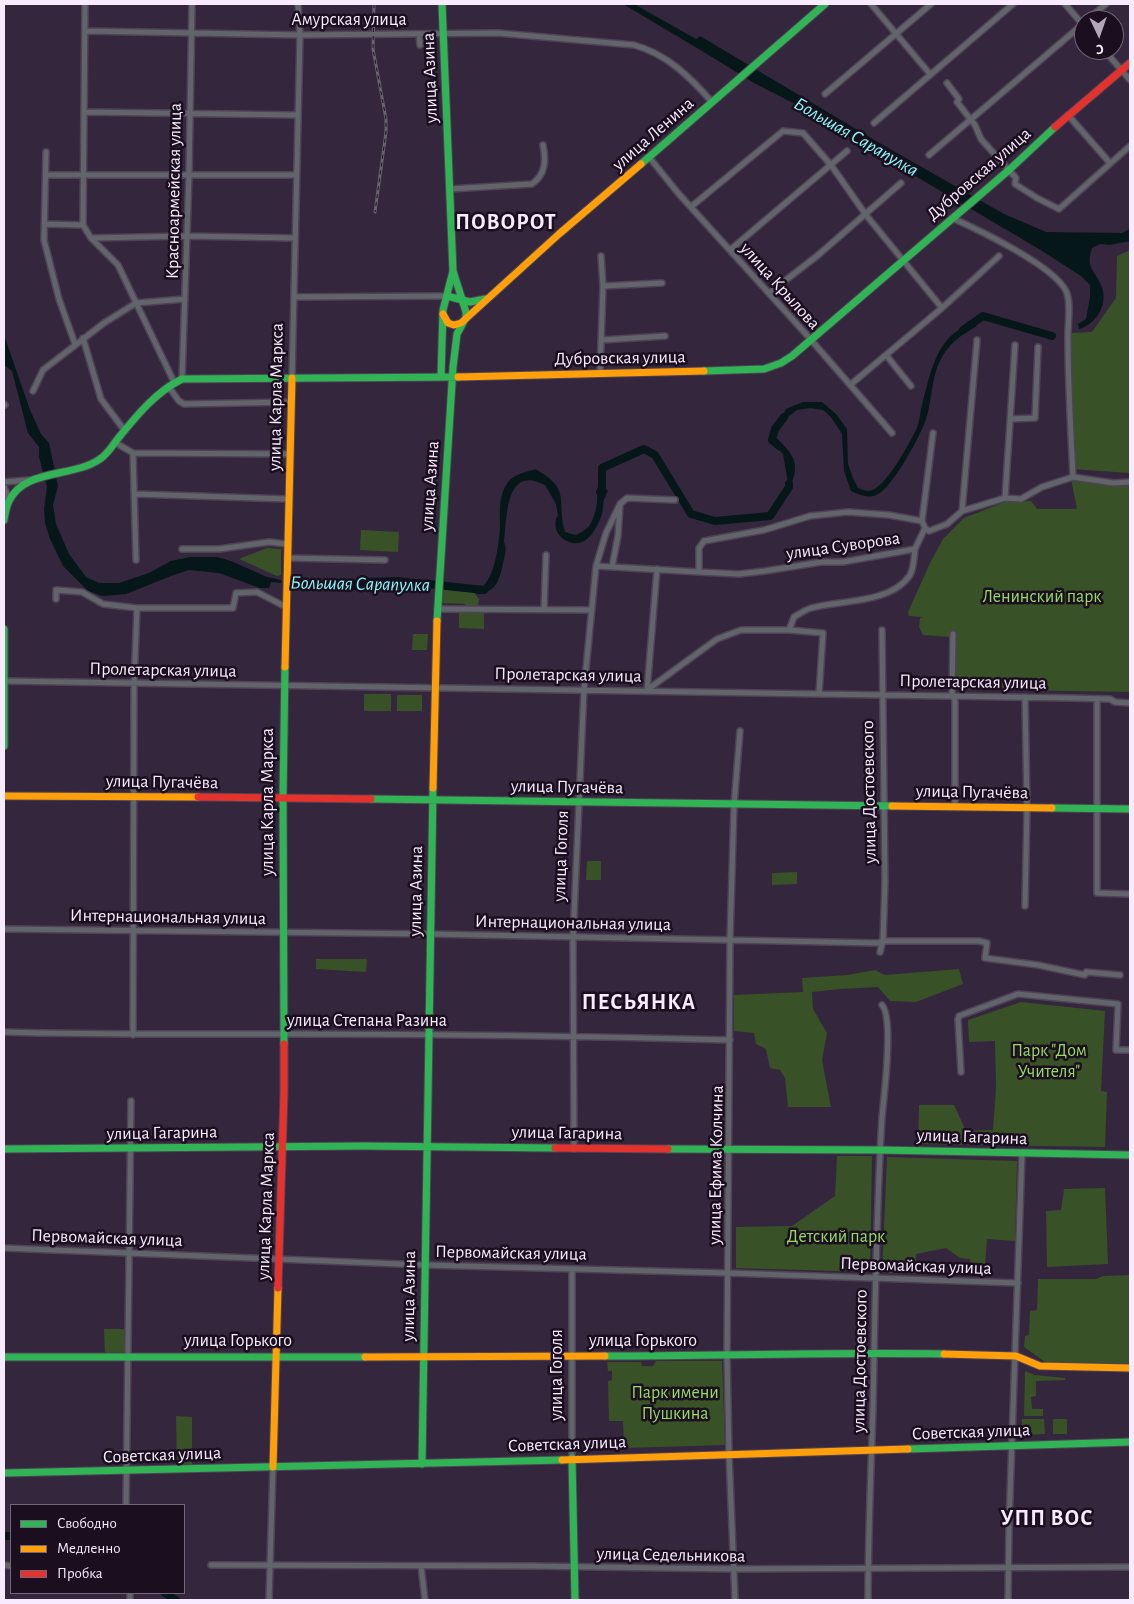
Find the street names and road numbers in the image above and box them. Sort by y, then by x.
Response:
street label: Амурская улица [291,9,407,31]
street label: улица Азина [418,32,442,124]
street label: улица Ленина [608,93,698,175]
street label: Красноармейская улица [162,103,186,279]
street label: Дубровская улица [922,123,1036,225]
street label: улица Крылова [735,238,825,334]
street label: улица Карла Маркса [264,323,288,471]
street label: Дубровская улица [554,346,686,370]
street label: улица Азина [416,440,444,532]
street label: улица Суворова [785,527,901,565]
street label: Пролетарская улица [89,658,237,682]
street label: Пролетарская улица [494,663,642,687]
street label: Пролетарская улица [899,670,1047,694]
street label: улица Достоевского [857,720,881,864]
street label: улица Карла Маркса [257,728,279,876]
street label: улица Пугачёва [106,770,218,794]
street label: улица Пугачёва [511,775,623,799]
street label: улица Пугачёва [916,780,1028,804]
street label: улица Гоголя [549,810,573,902]
street label: улица Азина [404,846,428,936]
street label: Интернациональная улица [70,904,266,930]
street label: Интернациональная улица [475,910,671,936]
street label: улица Степана Разина [287,1010,447,1032]
street label: улица Ефима Колчина [704,1085,728,1245]
street label: улица Гагарина [106,1121,218,1145]
street label: улица Гагарина [511,1121,623,1145]
street label: улица Гагарина [916,1124,1028,1150]
street label: улица Карла Маркса [253,1132,279,1280]
street label: Первомайская улица [31,1225,183,1251]
street label: Первомайская улица [435,1241,587,1265]
street label: улица Азина [397,1251,421,1341]
street label: Первомайская улица [840,1253,992,1279]
street label: улица Достоевского [848,1289,872,1433]
street label: улица Гоголя [546,1329,568,1421]
street label: улица Горького [184,1330,292,1352]
street label: улица Горького [589,1330,697,1352]
street label: Советская улица [911,1419,1031,1445]
street label: Советская улица [507,1431,627,1457]
street label: Советская улица [102,1442,222,1468]
street label: улица Седельникова [596,1543,746,1567]

